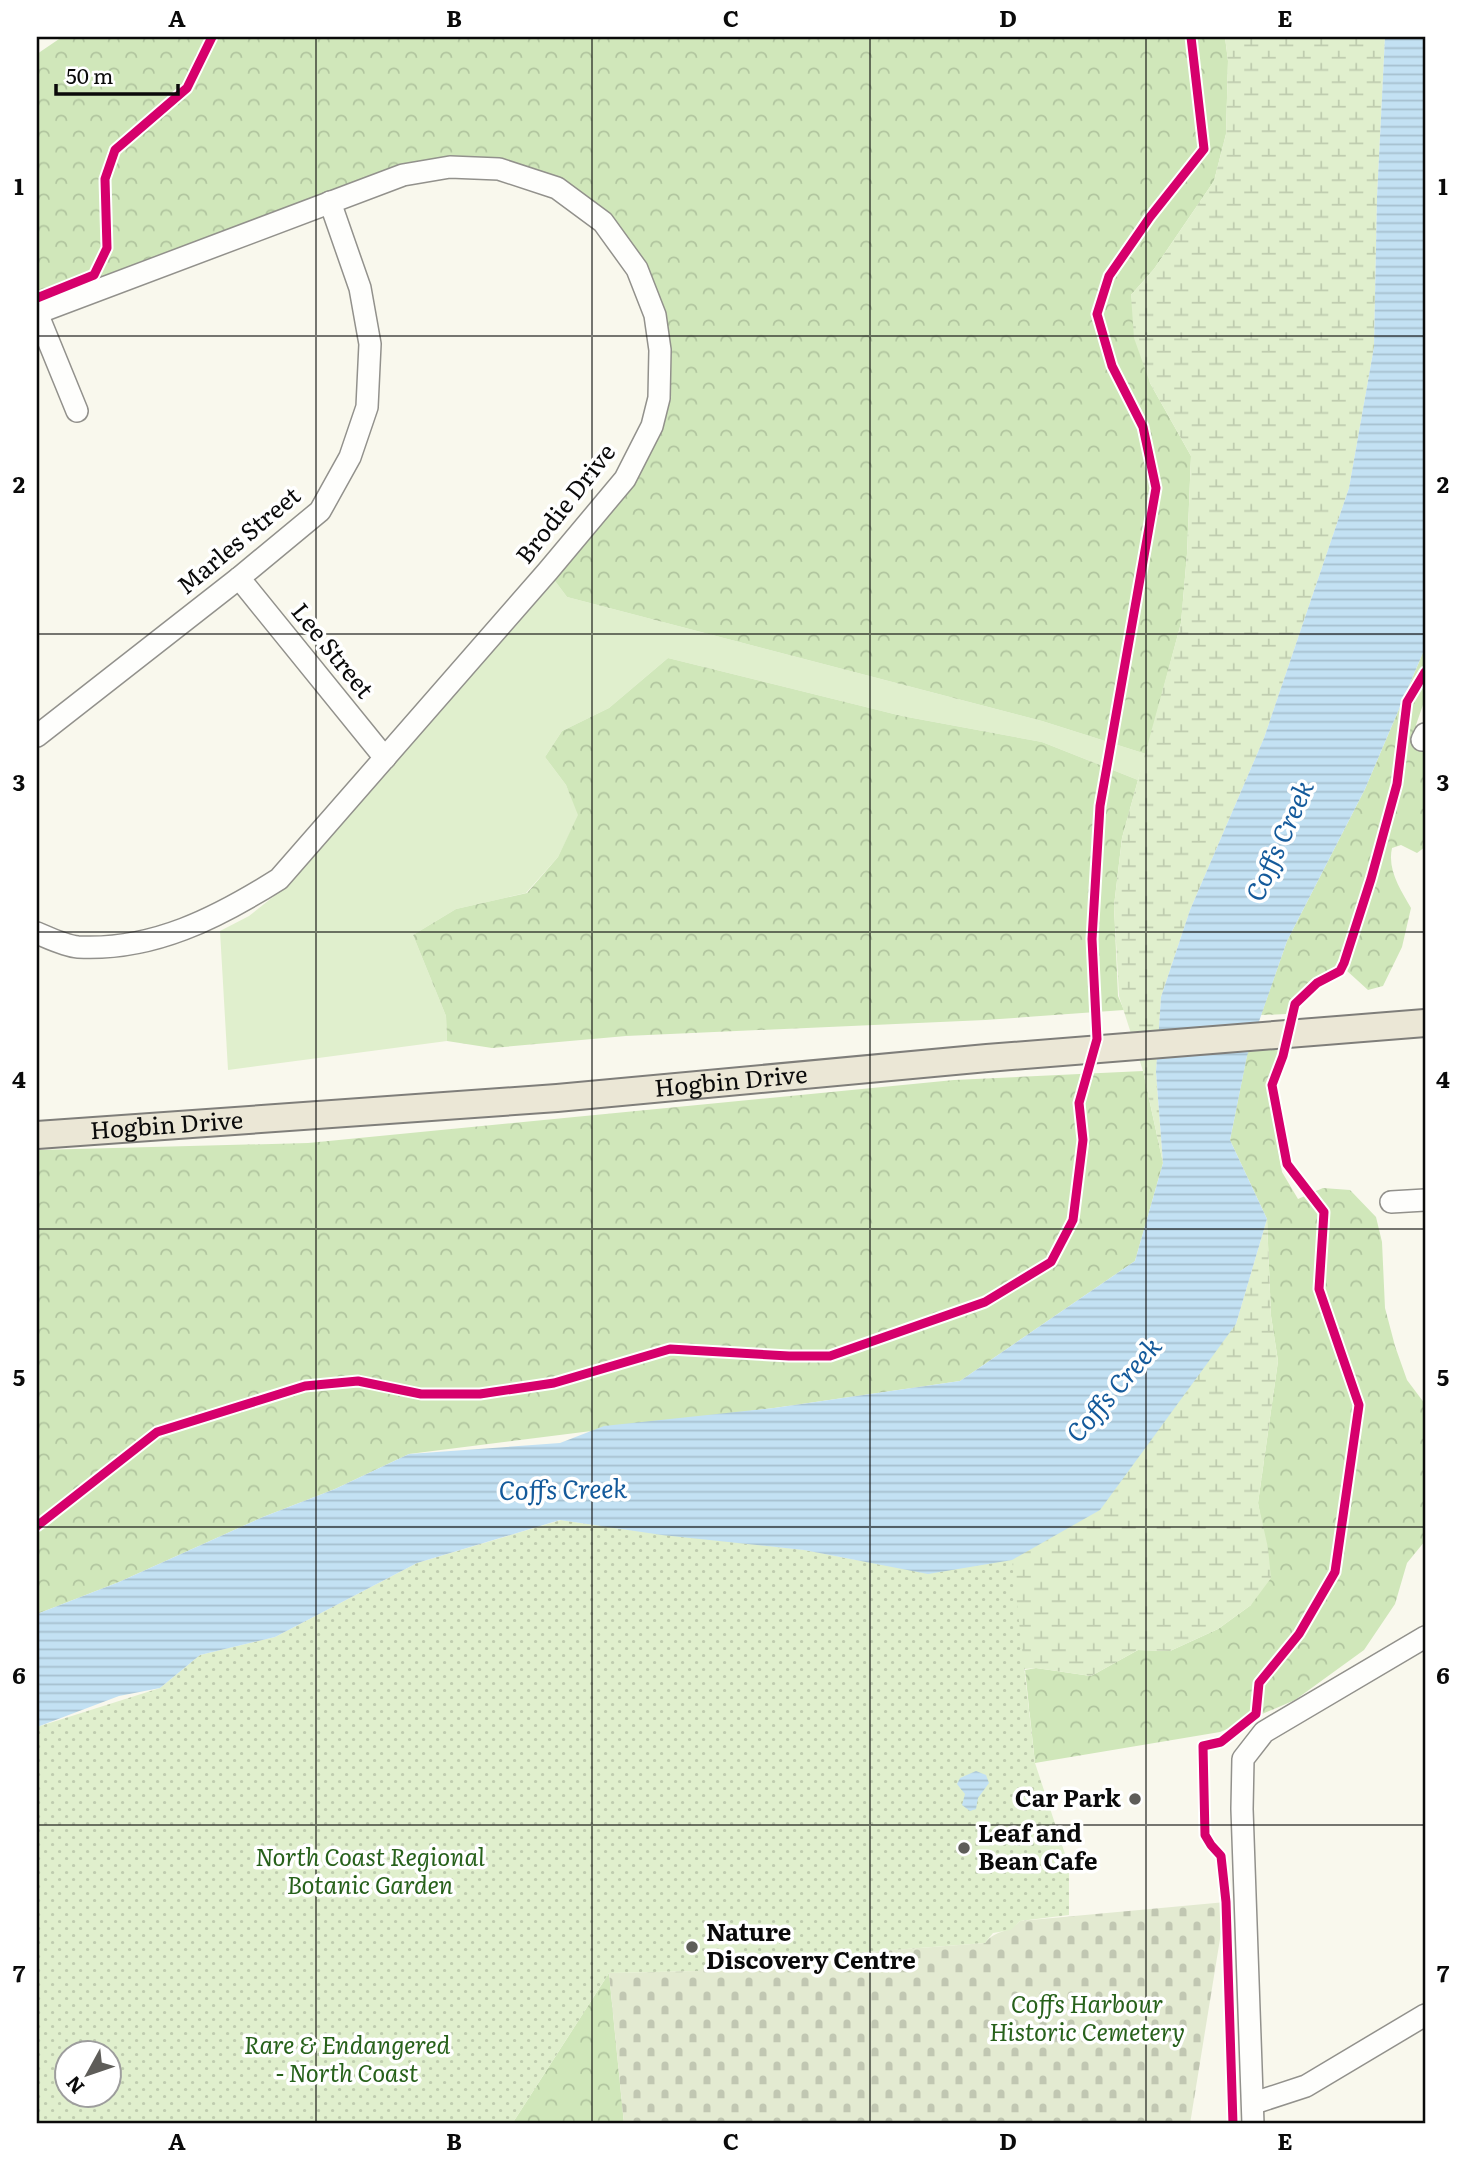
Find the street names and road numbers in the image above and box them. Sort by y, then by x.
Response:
street label: Brodie Drive [506,435,622,570]
street label: Marles Street [168,477,307,601]
street label: Lee Street [285,594,383,705]
street label: Hogbin Drive [653,1055,809,1104]
street label: Hogbin Drive [89,1100,244,1146]

